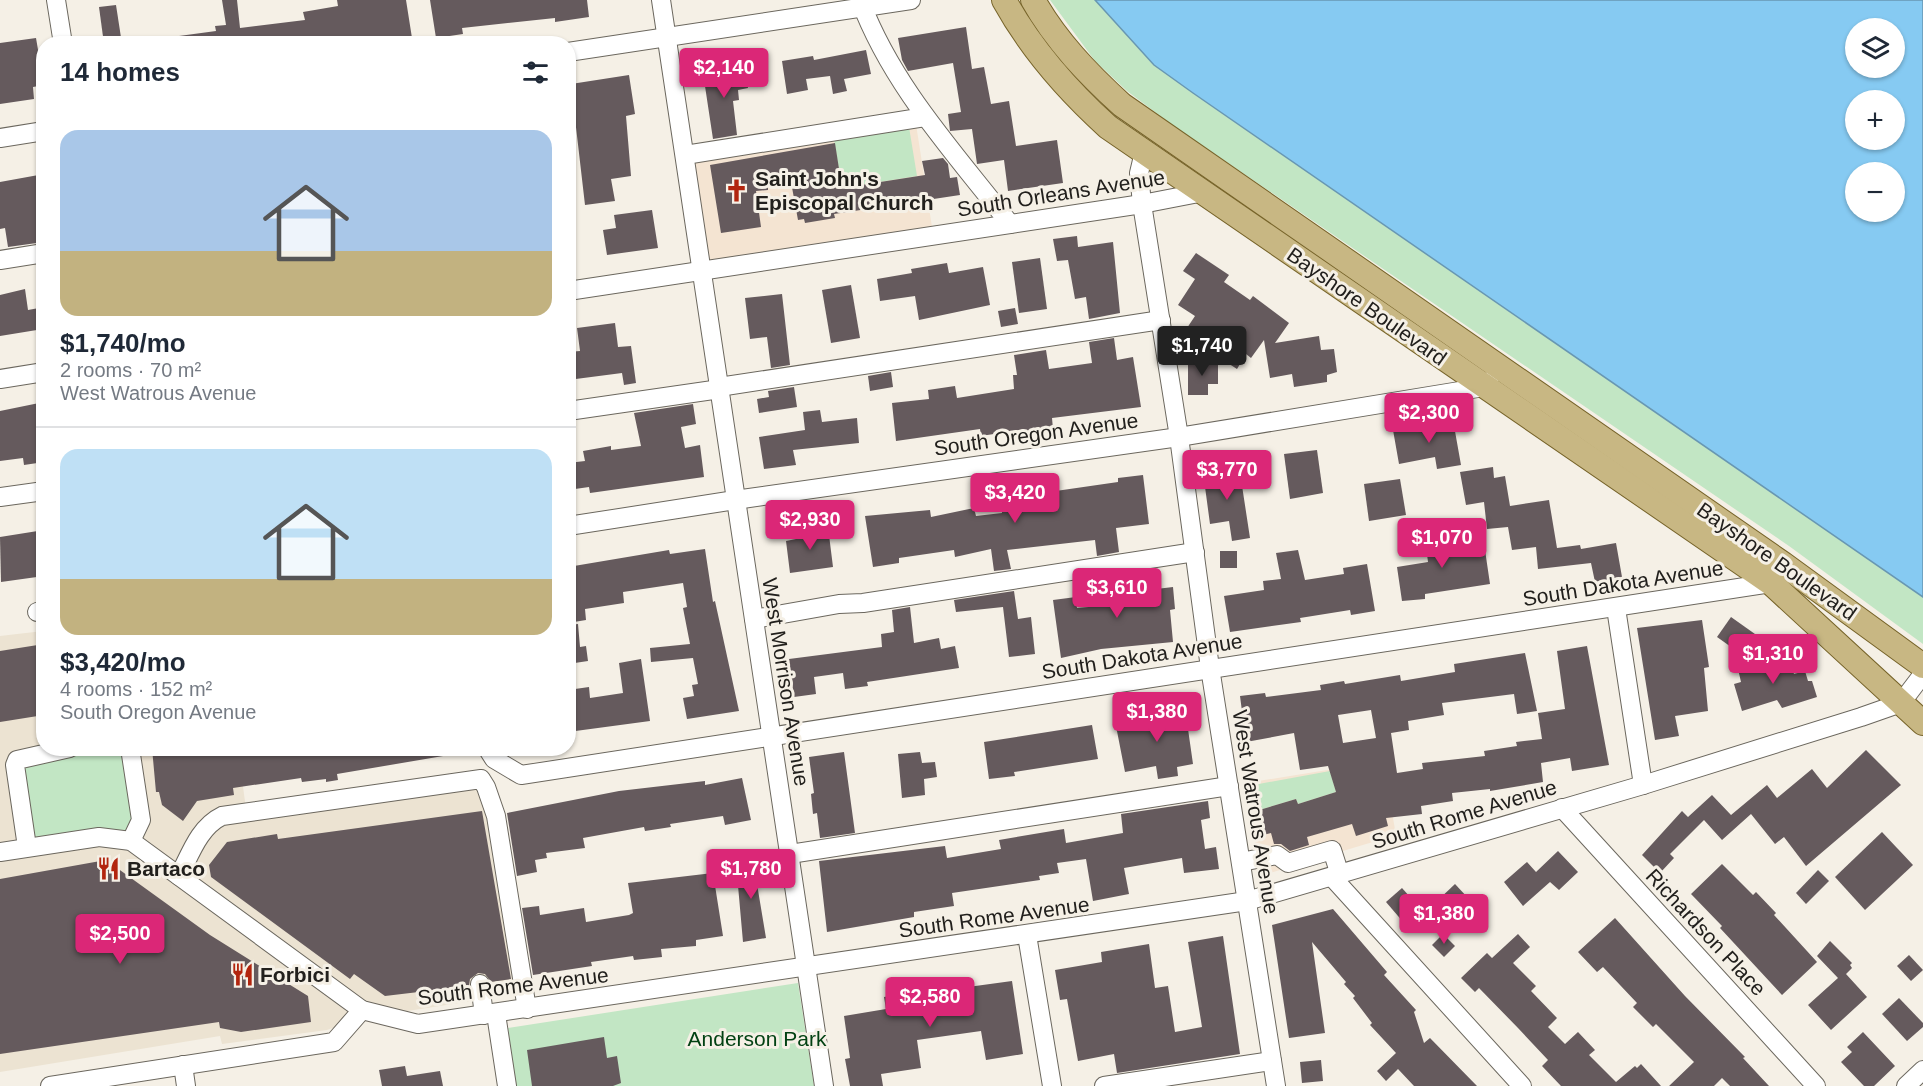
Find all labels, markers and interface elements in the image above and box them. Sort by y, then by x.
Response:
map controls [1845,18,1905,222]
button: layers [1845,18,1905,78]
pin: $2,140 [675,48,773,99]
icon: filters [519,56,552,89]
text: $2,140 [693,56,755,78]
text: 14 homes [60,57,180,87]
button: + [1845,90,1905,150]
button: − [1845,162,1905,222]
street label: South Orleans Avenue [956,165,1166,221]
place label: Saint John's Episcopal Church [755,167,934,214]
icon: home [252,169,360,277]
church icon: Saint John's Episcopal Church [724,177,750,203]
street label: Bayshore Boulevard [1283,242,1451,370]
pin: $1,740 [1153,326,1251,377]
text: $1,740/mo [60,328,186,358]
text: $1,740 [1171,334,1233,356]
text: 2 rooms · 70 m² [60,359,201,381]
text: West Watrous Avenue [60,382,256,404]
pin: $2,300 [1380,393,1478,444]
text: $2,300 [1398,401,1460,423]
street label: South Oregon Avenue [932,408,1140,460]
pin: $3,770 [1178,450,1276,501]
text: $3,770 [1196,458,1258,480]
pin: $3,420 [966,473,1064,524]
text: $3,420 [984,481,1046,503]
icon: home [252,488,360,596]
street label: Bayshore Boulevard [1693,497,1861,625]
pin: $2,930 [761,500,859,551]
text: $2,930 [779,508,841,530]
pin: $1,070 [1393,518,1491,569]
text: $1,070 [1411,526,1473,548]
street label: South Dakota Avenue [1521,556,1725,610]
pin: $3,610 [1068,568,1166,619]
street label: West Morrison Avenue [758,576,814,788]
text: $3,610 [1086,576,1148,598]
street label: South Dakota Avenue [1040,629,1244,683]
pin: $1,310 [1724,634,1822,685]
text: $1,310 [1742,642,1804,664]
text: $3,420/mo [60,647,186,677]
text: 4 rooms · 152 m² [60,678,212,700]
pin: $1,380 [1108,692,1206,743]
text: $1,380 [1126,700,1188,722]
text: South Oregon Avenue [60,701,256,723]
street label: West Watrous Avenue [1229,708,1283,916]
street label: South Rome Avenue [1369,775,1559,853]
pin: $1,780 [702,849,800,900]
restaurant icon: Bartaco [96,855,122,881]
place label: Bartaco [127,857,205,880]
text: $1,780 [720,857,782,879]
street label: Richardson Place [1641,864,1771,1000]
street label: South Rome Avenue [897,892,1091,942]
pin: $1,380 [1395,894,1493,945]
text: $1,380 [1413,902,1475,924]
pin: $2,500 [71,914,169,965]
text: $2,500 [89,922,151,944]
restaurant icon: Forbici [229,961,255,987]
place label: Forbici [260,963,330,986]
street label: South Rome Avenue [416,963,610,1009]
pin: $2,580 [881,977,979,1028]
text: $2,580 [899,985,961,1007]
park label: Anderson Park [688,1027,827,1050]

